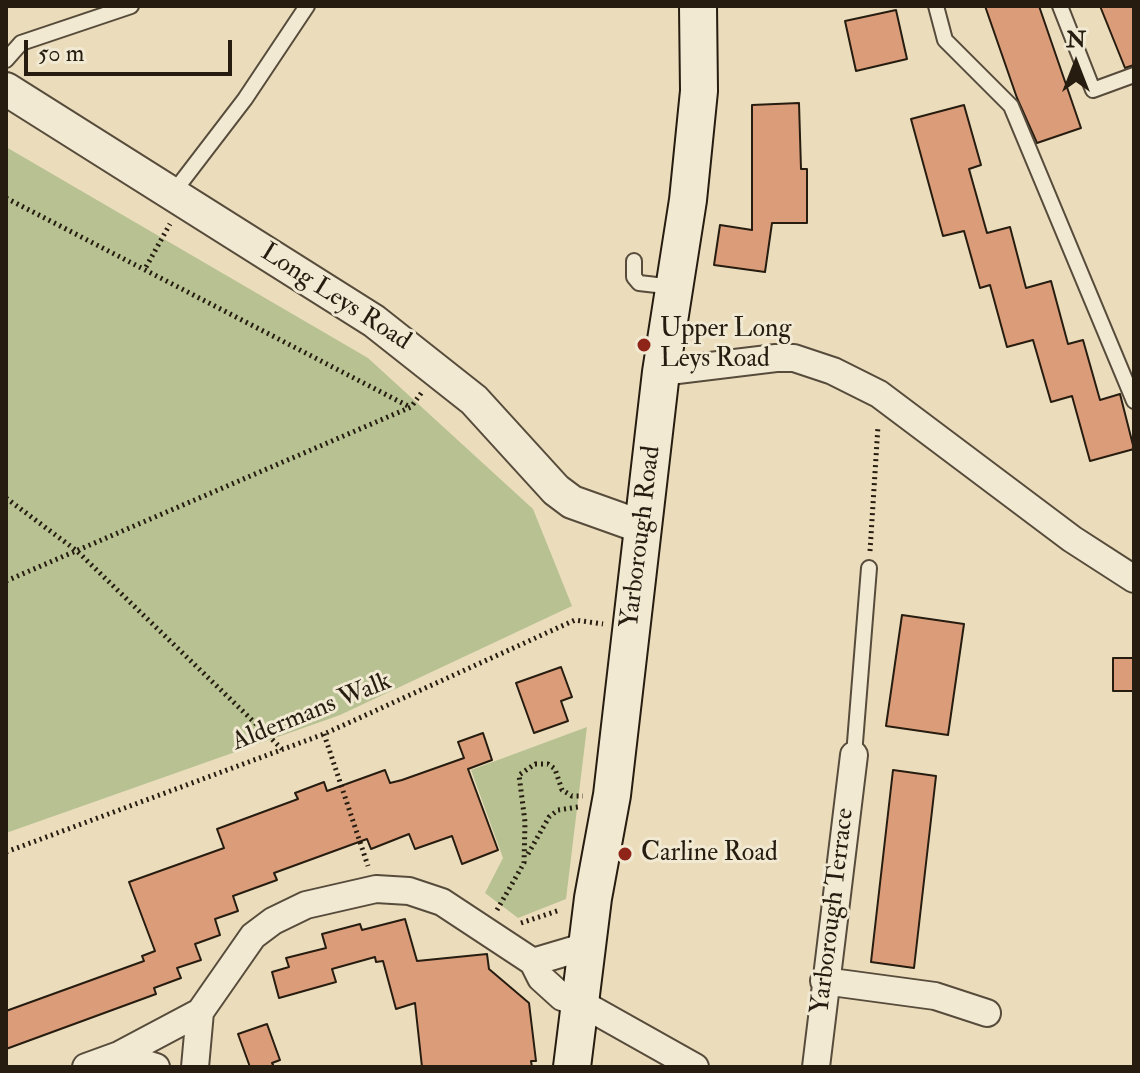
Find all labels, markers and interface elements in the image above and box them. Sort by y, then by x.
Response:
scale bar [28,24,236,74]
north arrow [1036,24,1116,104]
text: N [1066,26,1086,54]
text: 50 m [38,38,84,69]
street label: Long Leys Road [254,238,416,358]
place label: Upper Long Leys Road [660,314,791,376]
marker: Upper Long Leys Road [635,336,653,354]
street label: Yarborough Road [615,444,669,630]
street label: Aldermans Walk [228,667,396,759]
street label: Yarborough Terrace [806,806,862,1016]
place label: Carline Road [641,838,778,870]
marker: Carline Road [616,845,634,863]

